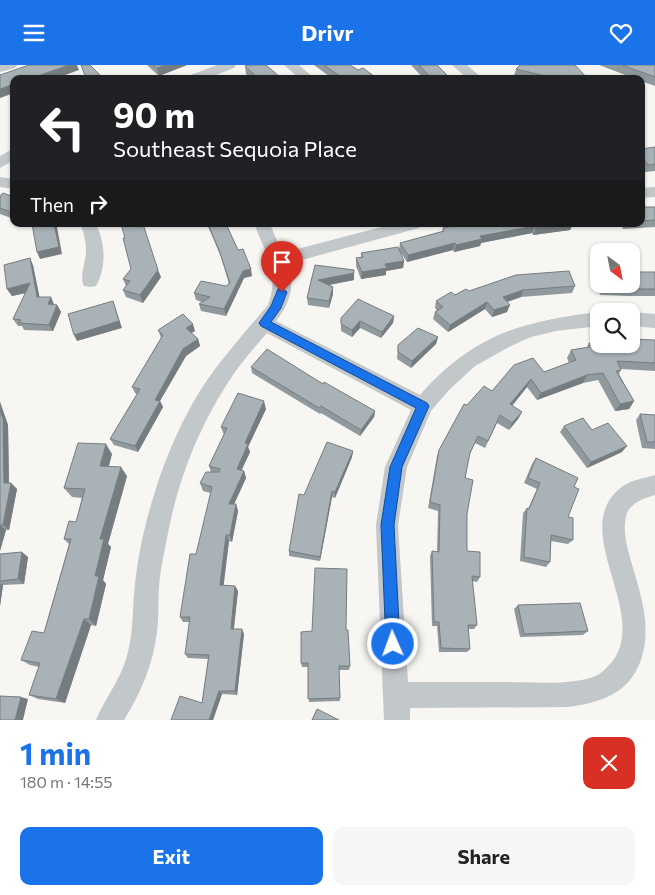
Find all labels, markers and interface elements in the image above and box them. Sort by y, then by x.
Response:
icon: menu [20,19,48,47]
text: Drivr [301,19,354,46]
icon: heart [607,19,635,47]
text: 90 m [113,92,195,135]
icon: left [30,95,95,160]
text: Southeast Sequoia Place [113,135,357,162]
icon: right [84,190,112,218]
text: Then [30,193,74,216]
pin [261,241,303,292]
north arrow [590,243,640,293]
map controls [590,243,640,353]
icon: arrive [268,248,296,276]
button: search [590,303,640,353]
position arrow [366,617,418,669]
text: 1 min [20,734,91,771]
button: close [583,737,635,789]
text: 180 m · 14:55 [20,772,113,791]
button: Exit [20,827,323,885]
button: Share [333,827,635,885]

